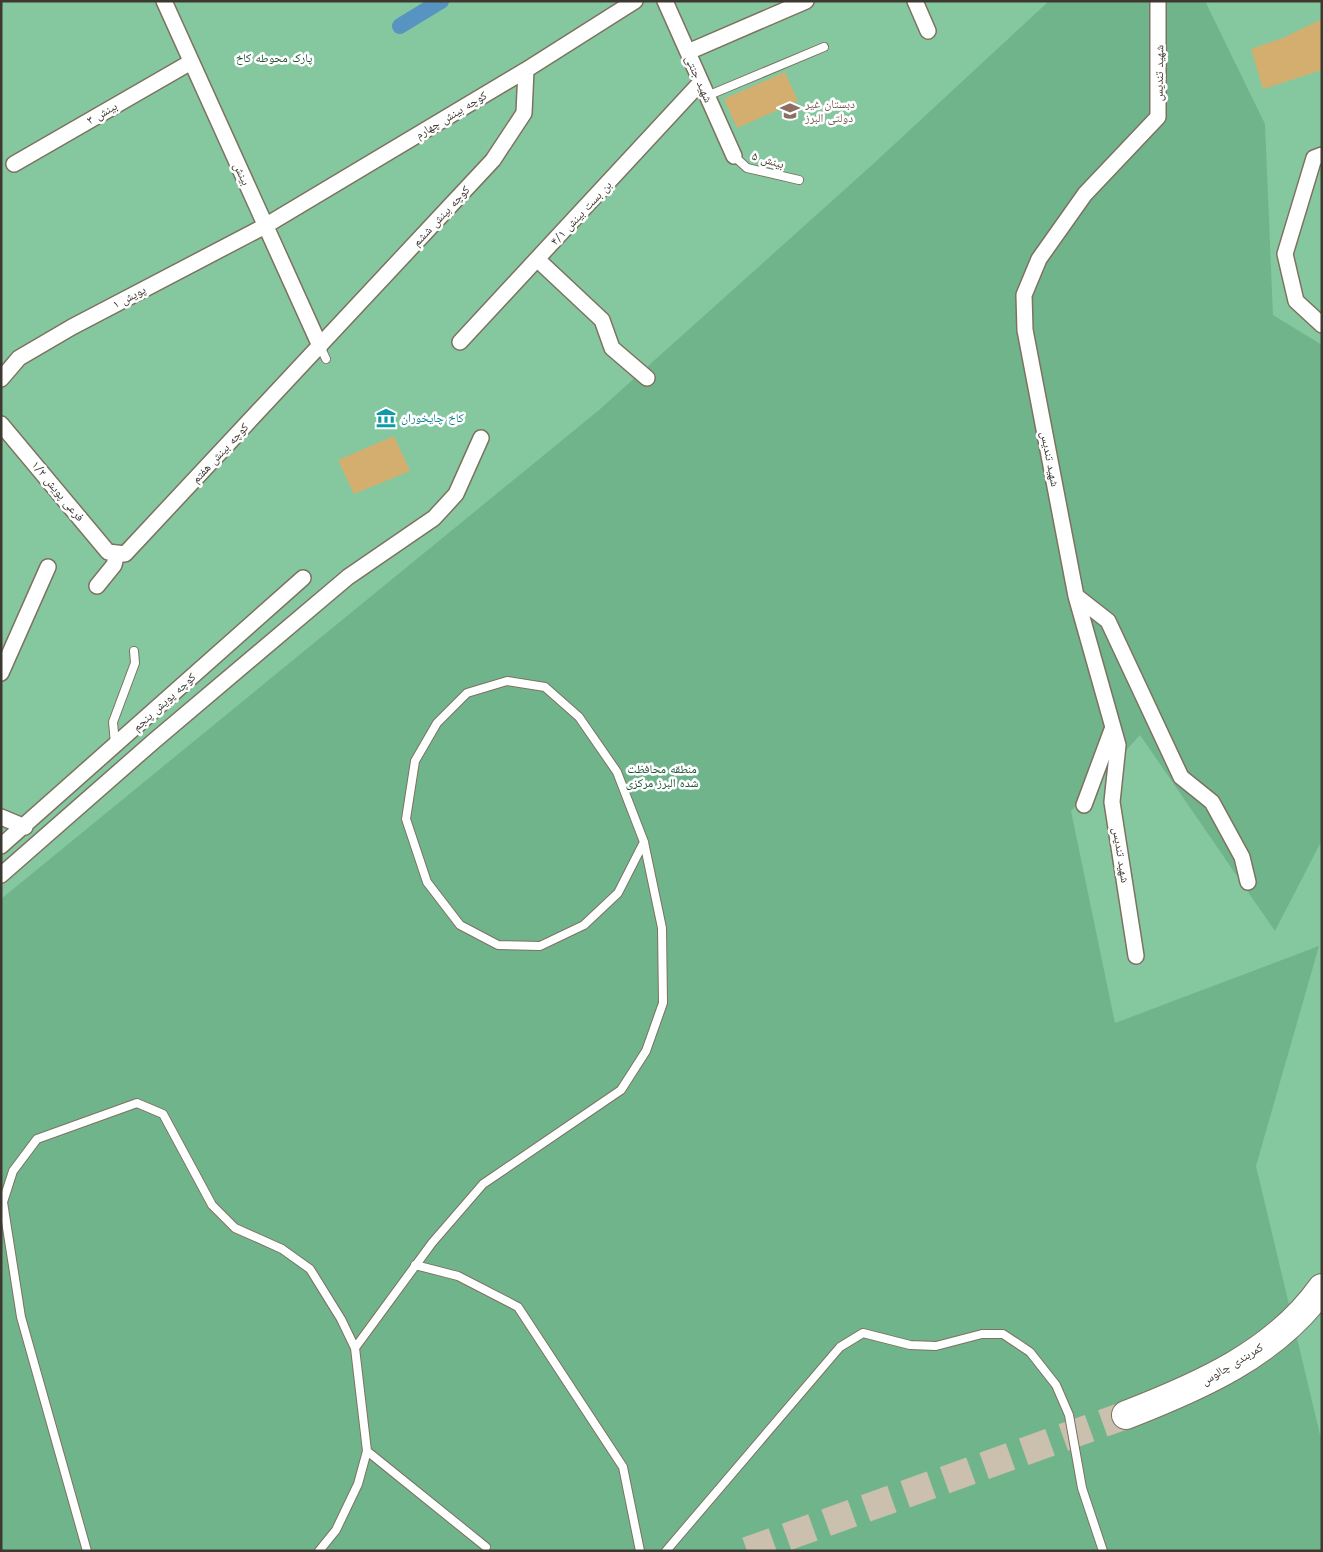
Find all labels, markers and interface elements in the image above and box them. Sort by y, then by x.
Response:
street label: شهید تندیس [1152,45,1167,101]
park label: پارک محوطه کاخ [236,51,313,65]
street label: شهید جنتی [682,53,716,105]
street label: کوچه بینش چهارم [413,88,490,143]
place label: دبستان غیر دولتی البرز [804,97,855,125]
street label: بینش ۳ [84,99,120,128]
school or university icon: دبستان غیر دولتی البرز [779,100,801,122]
street label: بینش ۵ [750,149,786,172]
street label: بینش [231,160,253,188]
street label: بن بست بینش ۴/۱ [548,178,615,248]
street label: کوچه بینش ششم [410,183,473,250]
street label: پویش ۱ [110,282,148,312]
museum icon: کاخ چایخوران [375,407,397,429]
place label: کاخ چایخوران [401,411,464,425]
street label: کوچه بینش هفتم [189,420,252,486]
street label: شهید تندیس [1038,430,1062,488]
street label: فرعی پویش ۱/۲ [29,458,87,524]
street label: کوچه پویش پنجم [130,670,199,735]
park label: منطقه محافظت شده البرز مرکزی [626,762,698,790]
street label: شهید تندیس [1109,826,1132,884]
street label: کمربندی چالوس [1198,1340,1266,1388]

